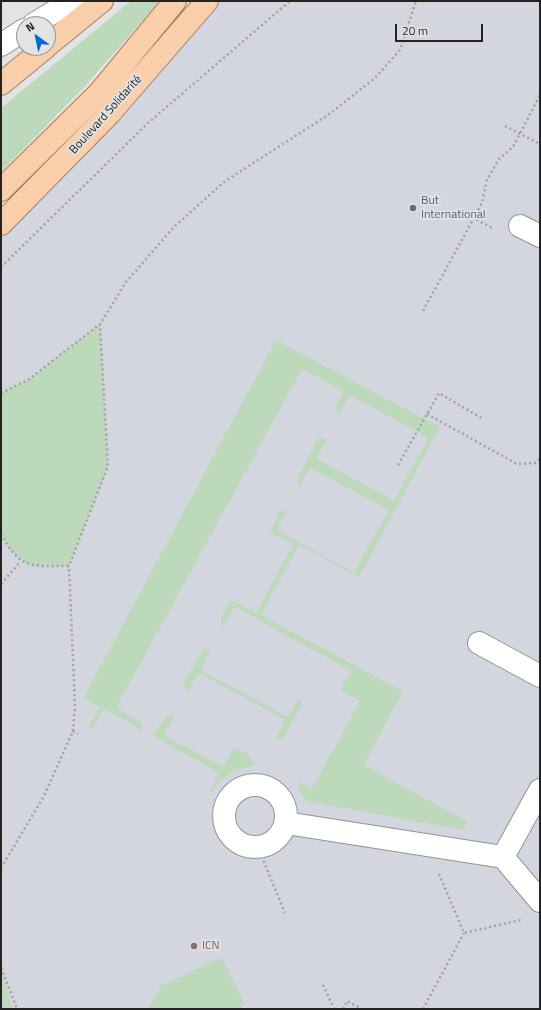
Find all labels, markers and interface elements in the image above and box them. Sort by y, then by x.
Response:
north arrow [16,16,56,56]
scale bar [397,16,485,42]
text: N [22,18,38,36]
text: 20 m [402,21,428,40]
street label: Boulevard Solidarité [67,73,145,157]
place label: But International [421,194,486,222]
marker: But International [408,203,418,213]
place label: ICN [202,939,220,953]
marker: ICN [189,941,199,951]

